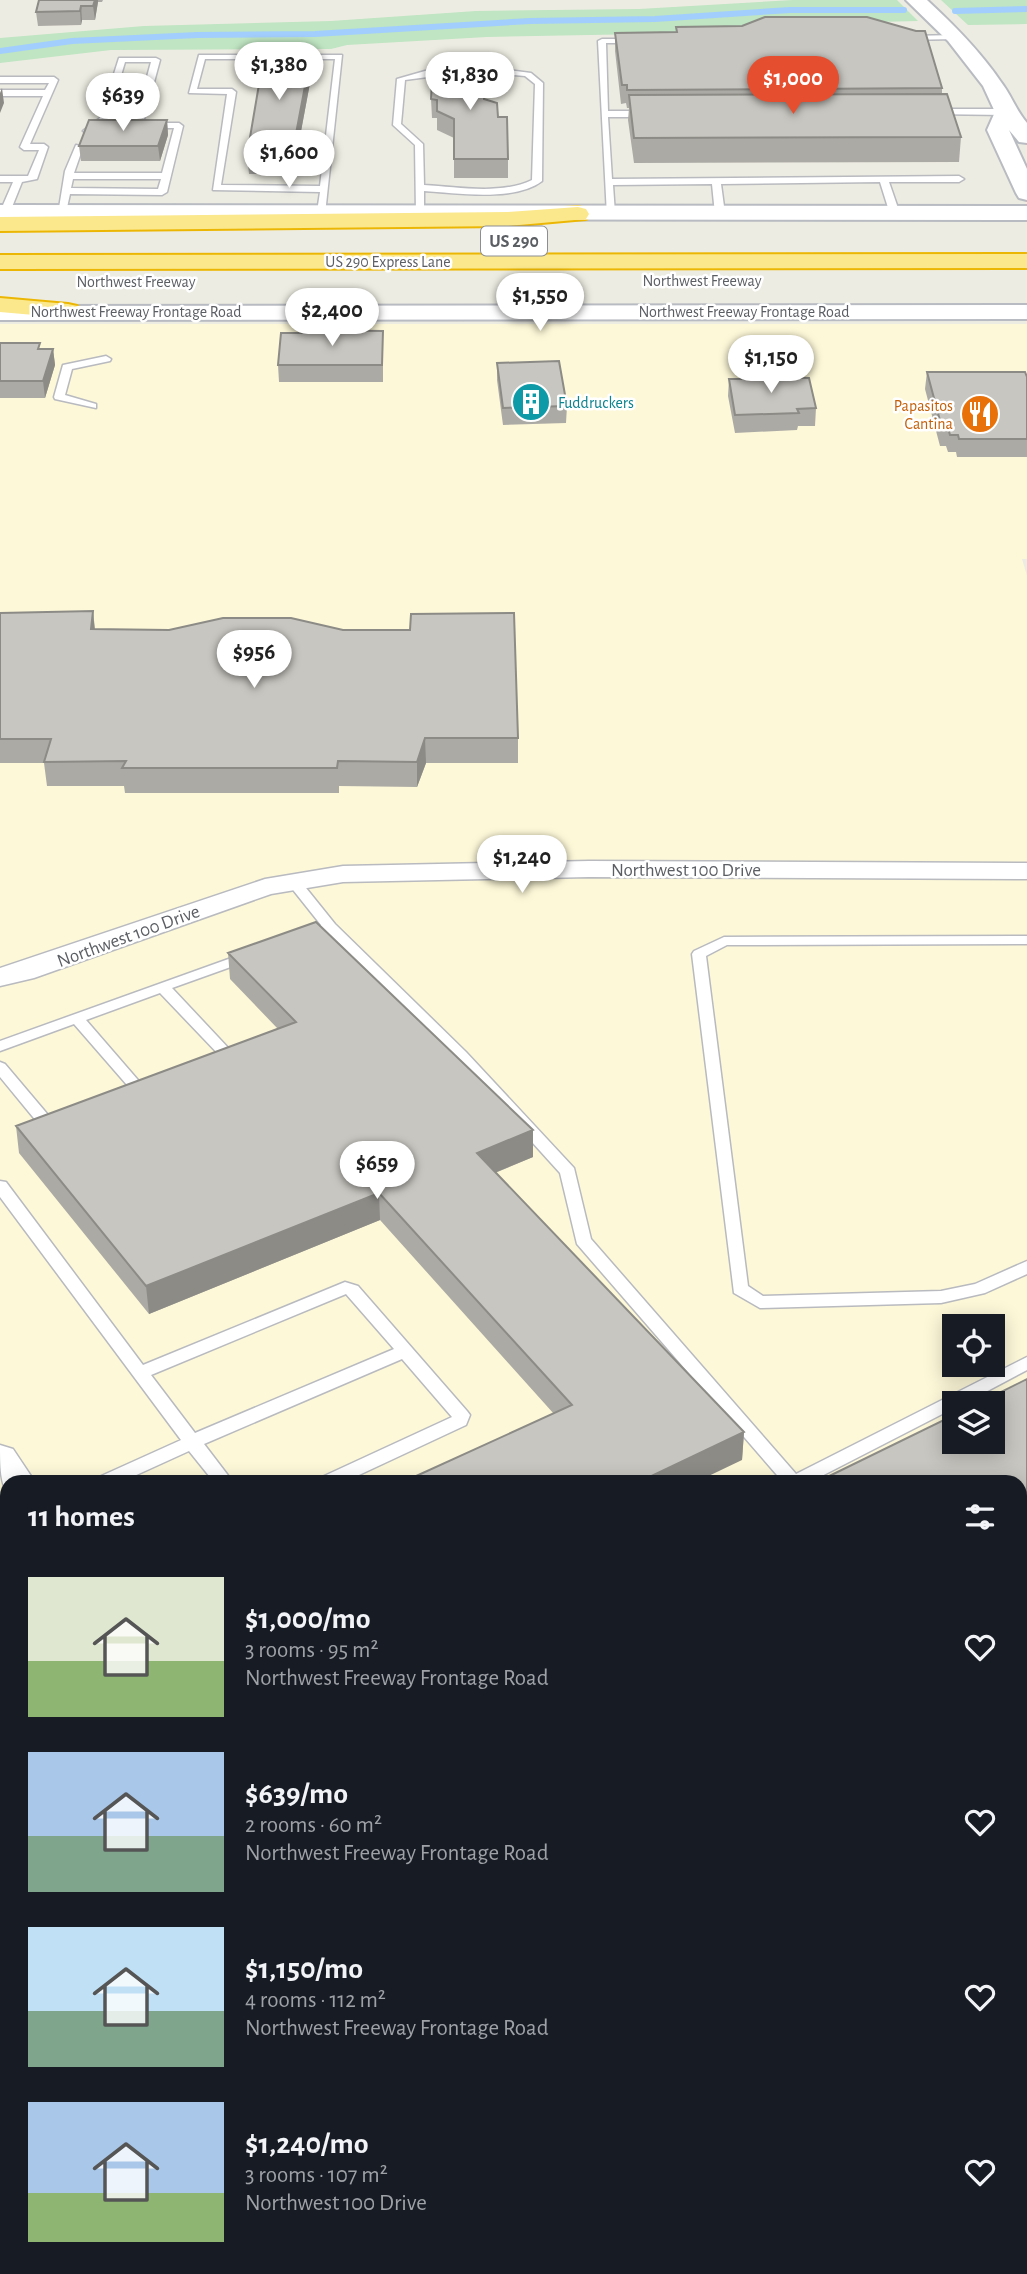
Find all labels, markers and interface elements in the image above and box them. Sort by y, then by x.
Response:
pin: $1,380 [222,42,336,102]
pin: $1,830 [413,52,527,112]
text: $1,380 [250,53,308,76]
pin: $1,000 [736,57,850,116]
text: $1,830 [441,63,499,86]
text: $1,000 [763,67,823,90]
pin: $639 [82,74,164,133]
text: $639 [102,84,144,107]
pin: $1,600 [232,130,346,190]
text: $1,600 [260,141,318,164]
road number: US 290 [481,227,547,256]
street label: US 290 Express Lane [325,254,451,270]
street label: Northwest Freeway [643,273,762,290]
street label: Northwest Freeway [77,274,196,291]
pin: $1,550 [483,274,597,333]
text: $1,550 [512,284,568,307]
pin: $2,400 [275,288,389,348]
text: $2,400 [301,299,363,322]
street label: Northwest Freeway Frontage Road [30,304,242,321]
street label: Northwest Freeway Frontage Road [638,304,850,321]
pin: $1,150 [714,336,828,395]
text: $1,150 [744,346,798,369]
building icon: Fuddruckers [510,381,552,423]
restaurant icon: Papasitos Cantina [959,393,1001,435]
place label: Fuddruckers [558,395,634,411]
place label: Papasitos Cantina [894,398,953,432]
pin: $956 [213,630,295,690]
text: $956 [233,641,275,664]
pin: $1,240 [465,836,579,895]
text: $1,240 [493,846,551,869]
street label: Northwest 100 Drive [611,861,761,880]
street label: Northwest 100 Drive [55,902,202,971]
pin: $659 [336,1142,418,1201]
text: $659 [356,1152,398,1175]
map controls [942,1314,1005,1454]
button: locate [942,1314,1005,1377]
button: layers [942,1391,1005,1454]
icon: filters [961,1498,999,1536]
text: 11 homes [28,1502,135,1532]
text: $1,000/mo [245,1604,371,1634]
icon: home [84,1605,168,1689]
icon: heart [961,1628,999,1666]
text: 3 rooms · 95 m² [245,1639,378,1662]
text: Northwest Freeway Frontage Road [245,1667,549,1690]
text: $639/mo [245,1779,348,1809]
icon: home [84,1780,168,1864]
icon: heart [961,1803,999,1841]
text: 2 rooms · 60 m² [245,1814,382,1837]
text: Northwest Freeway Frontage Road [245,1842,549,1865]
text: $1,150/mo [245,1954,363,1984]
icon: home [84,1955,168,2039]
icon: heart [961,1978,999,2016]
text: 4 rooms · 112 m² [245,1989,386,2012]
text: Northwest Freeway Frontage Road [245,2017,549,2040]
text: $1,240/mo [245,2129,369,2159]
icon: home [84,2130,168,2214]
icon: heart [961,2153,999,2191]
text: 3 rooms · 107 m² [245,2164,388,2187]
text: Northwest 100 Drive [245,2192,427,2215]

